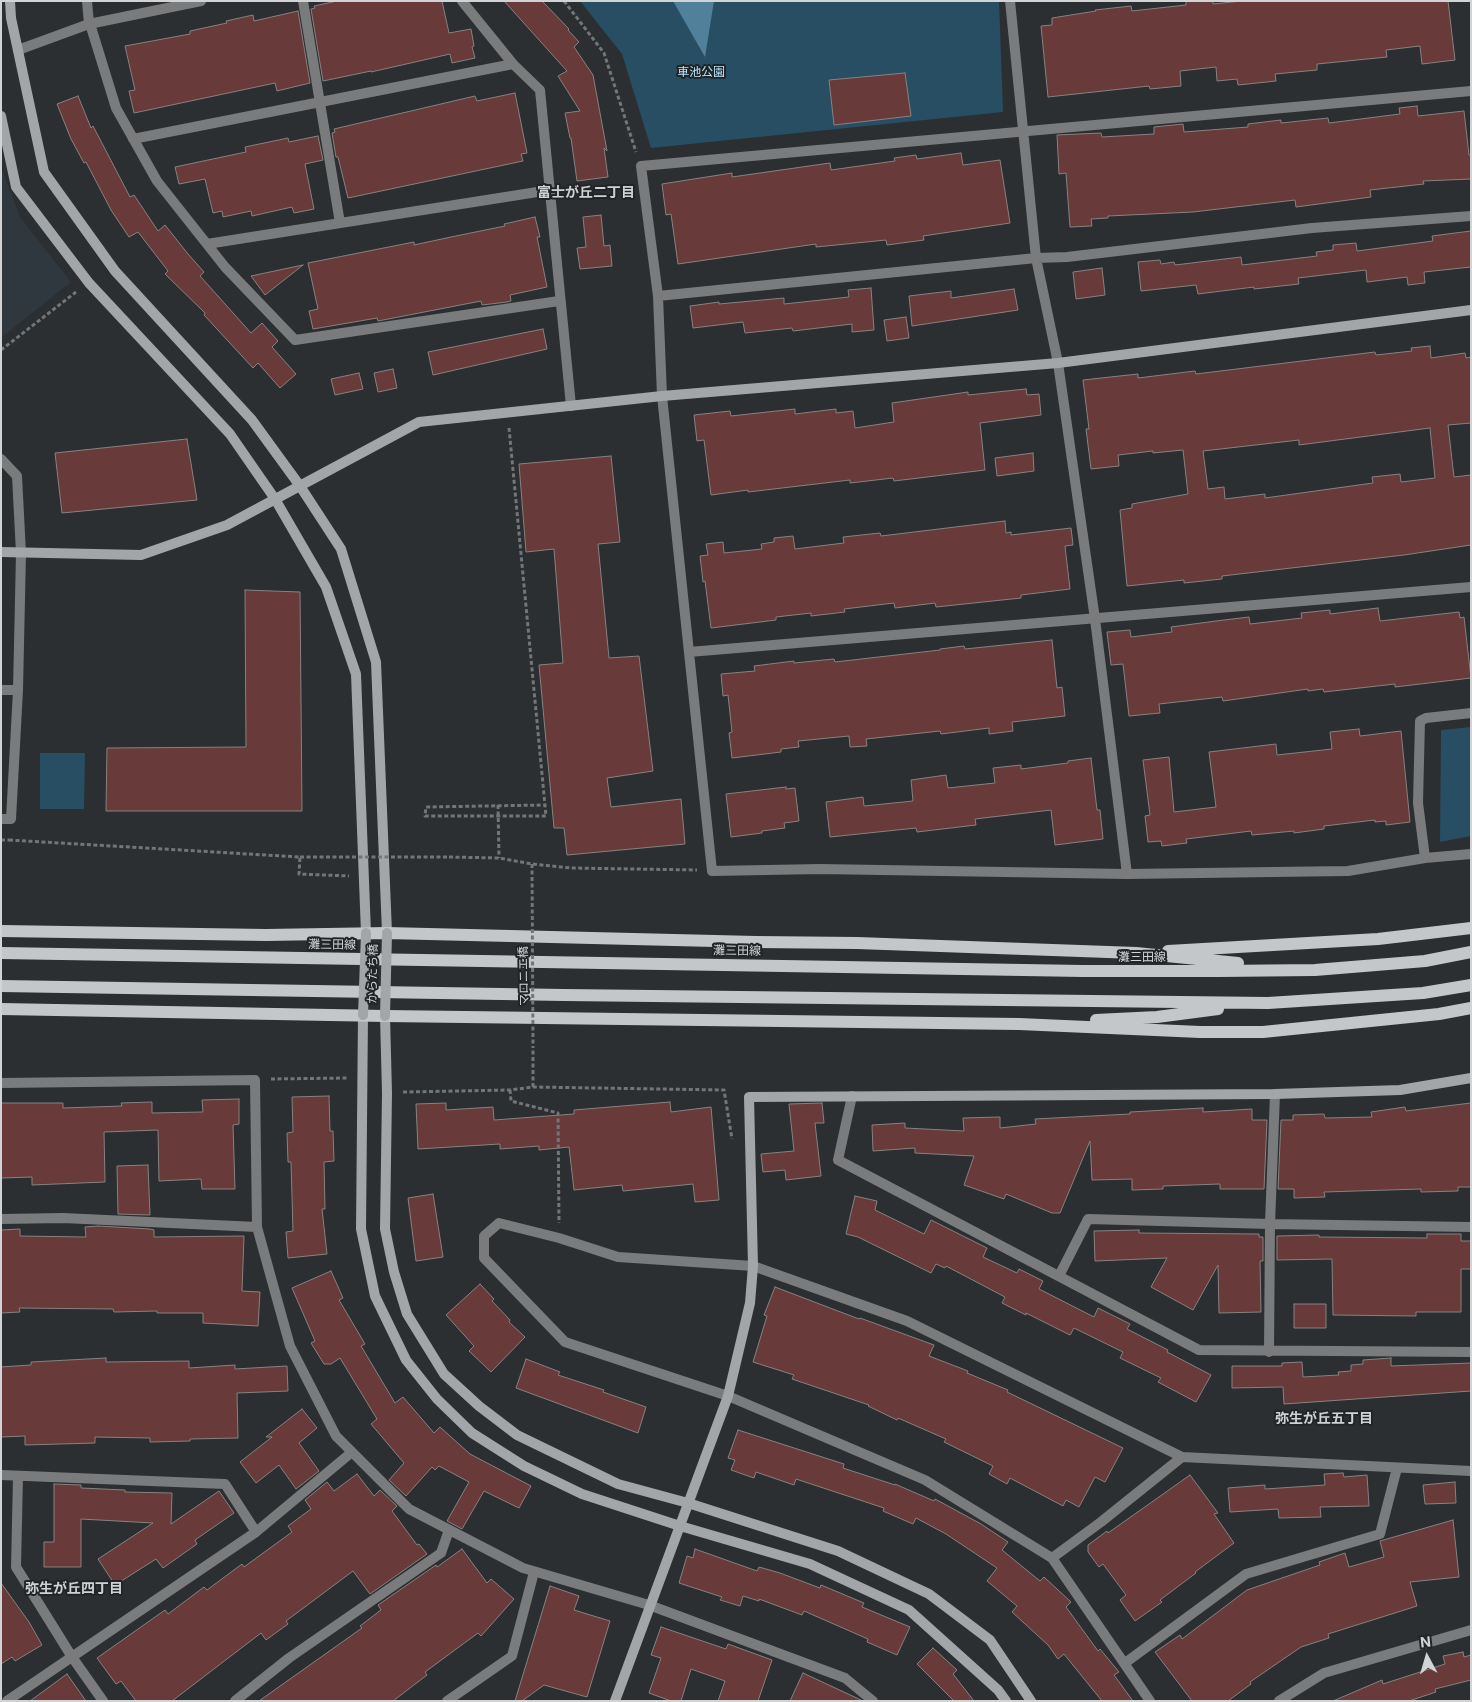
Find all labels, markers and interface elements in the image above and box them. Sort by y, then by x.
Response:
park label: 車池公園 [677,65,725,79]
district label: 富士が丘二丁目 [537,185,635,201]
street label: 灘三田線 [308,937,356,953]
street label: 灘三田線 [713,943,761,959]
street label: からたち橋 [365,944,381,1004]
street label: マロニエ橋 [516,946,532,1006]
street label: 灘三田線 [1118,950,1166,964]
district label: 弥生が丘五丁目 [1275,1411,1373,1427]
district label: 弥生が丘四丁目 [25,1581,123,1597]
north arrow [1402,1632,1452,1682]
text: N [1419,1633,1432,1651]

